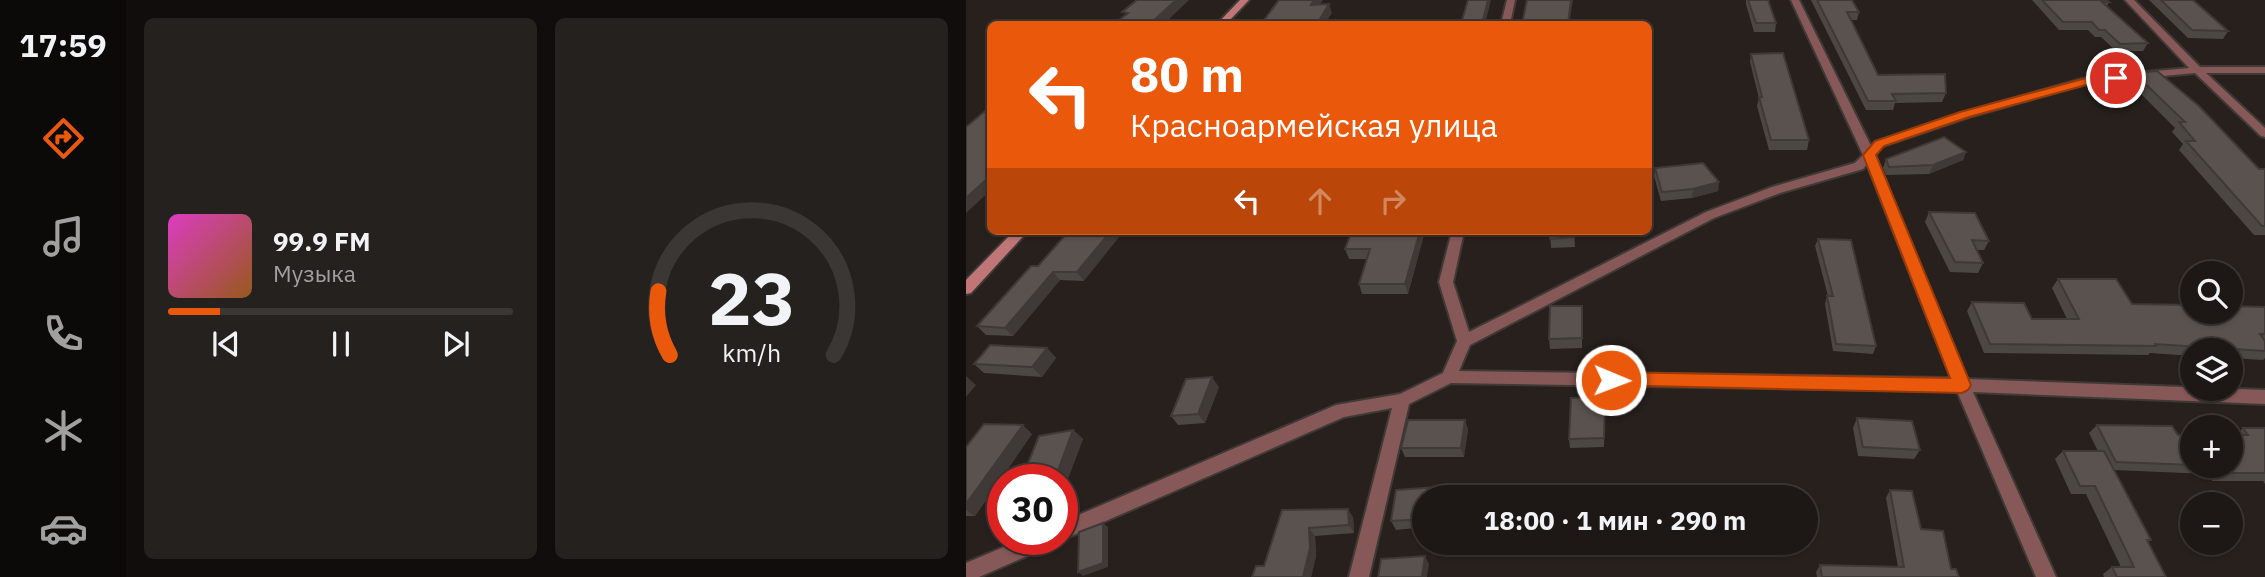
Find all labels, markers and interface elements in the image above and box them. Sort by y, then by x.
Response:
text: 17:59 [19,24,107,66]
text: 80 m [1130,42,1244,105]
pin [2086,48,2146,108]
icon: left [1015,49,1106,140]
icon: arrive [2097,59,2135,97]
text: Красноармейская улица [1130,104,1498,146]
icon: directions [39,114,88,163]
icon: left [1228,182,1266,220]
icon: ahead [1301,182,1339,220]
icon: right [1374,182,1412,220]
icon: music [39,212,88,261]
text: 99.9 FM [273,224,371,258]
text: 23 [708,250,795,345]
text: Музыка [273,258,356,288]
map controls [2180,261,2243,555]
button: search [2180,261,2243,324]
icon: phone [39,309,88,358]
icon: previous [207,325,245,363]
icon: pause [322,325,360,363]
icon: next [437,325,475,363]
text: km/h [722,335,781,368]
button: layers [2180,338,2243,401]
position arrow [1574,343,1648,417]
icon: climate [39,406,88,455]
button: + [2180,415,2243,478]
speed limit sign: 30 [987,464,1078,555]
button: − [2180,492,2243,555]
text: 18:00 · 1 мин · 290 m [1484,503,1746,537]
icon: car [39,504,88,553]

